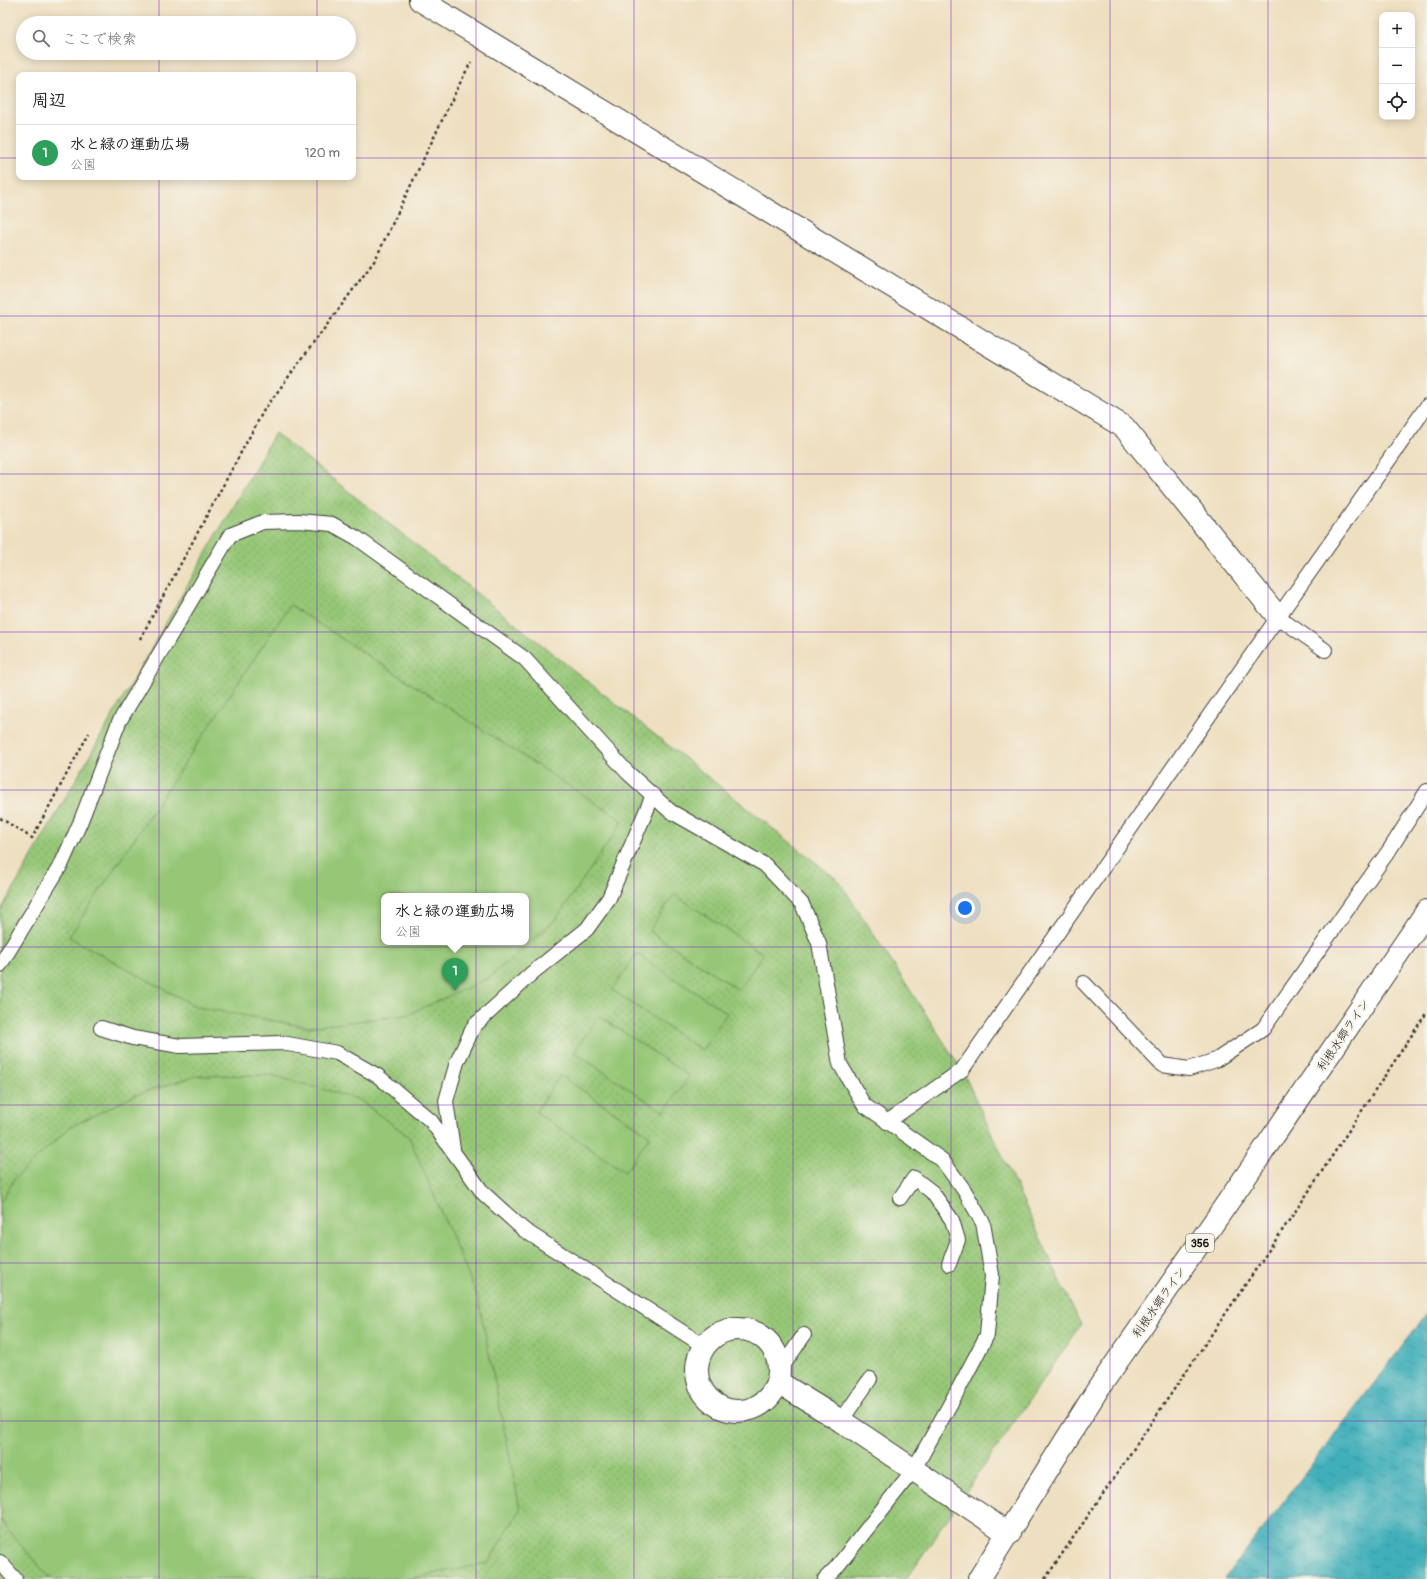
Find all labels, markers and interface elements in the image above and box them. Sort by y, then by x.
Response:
map controls [1379,12,1415,120]
button: + [1379,12,1415,48]
search box [16,16,356,60]
icon: search [30,27,52,49]
text: ここで検索 [62,30,137,49]
button: − [1379,48,1415,84]
button: locate [1379,84,1415,120]
text: 周辺 [32,90,66,111]
text: 水と緑の運動広場 [70,135,190,154]
text: 1 [42,145,48,161]
text: 120 m [304,145,340,161]
text: 公園 [70,157,96,173]
popup [381,893,529,945]
your location [955,898,975,918]
text: 水と緑の運動広場 [395,902,515,921]
text: 公園 [395,924,421,940]
pin: 1 [442,958,468,991]
street label: 利根水郷ライン [1314,996,1373,1074]
road number: 356 [1186,1234,1214,1252]
street label: 利根水郷ライン [1129,1264,1190,1341]

